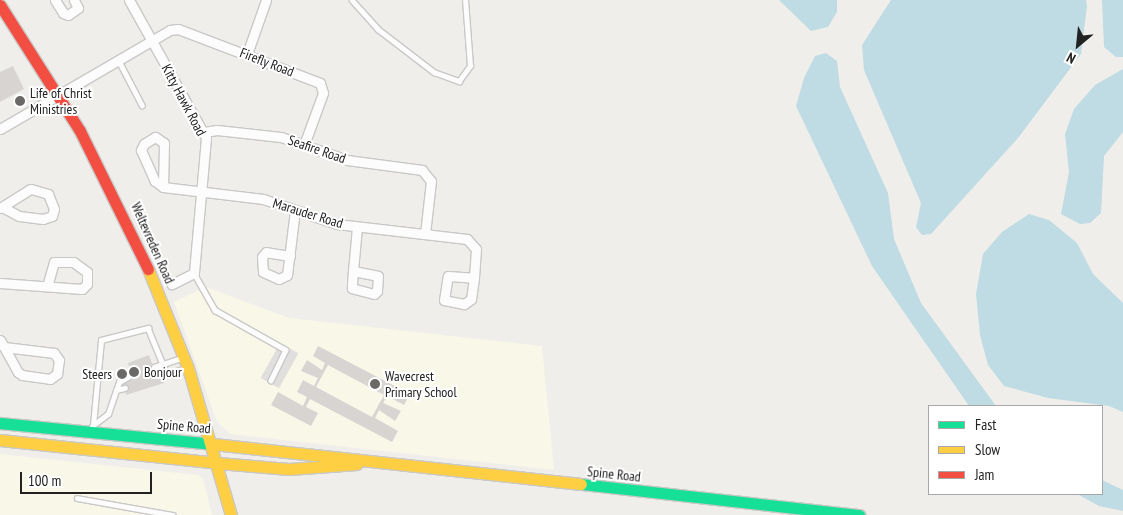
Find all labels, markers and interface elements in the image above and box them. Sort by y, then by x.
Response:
north arrow [1053,20,1103,70]
street label: Firefly Road [237,44,297,80]
text: N [1063,49,1079,68]
street label: Kitty Hawk Road [158,61,210,139]
place label: Life of Christ Ministries [30,85,92,118]
marker: Life of Christ Ministries [14,95,26,107]
street label: Seafire Road [286,131,348,167]
street label: Marauder Road [271,194,345,232]
street label: Weltevreden Road [128,200,178,286]
place label: Bonjour [144,364,182,380]
place label: Steers [82,366,112,382]
marker: Bonjour [128,366,140,378]
marker: Steers [116,368,128,380]
place label: Wavecrest Primary School [385,368,457,401]
marker: Wavecrest Primary School [369,378,381,390]
legend [928,405,1103,495]
street label: Spine Road [156,415,212,437]
text: Fast [975,415,996,434]
text: Slow [975,440,1000,459]
scale bar [22,462,155,494]
street label: Spine Road [586,463,642,485]
text: Jam [975,465,994,484]
text: 100 m [28,471,61,490]

